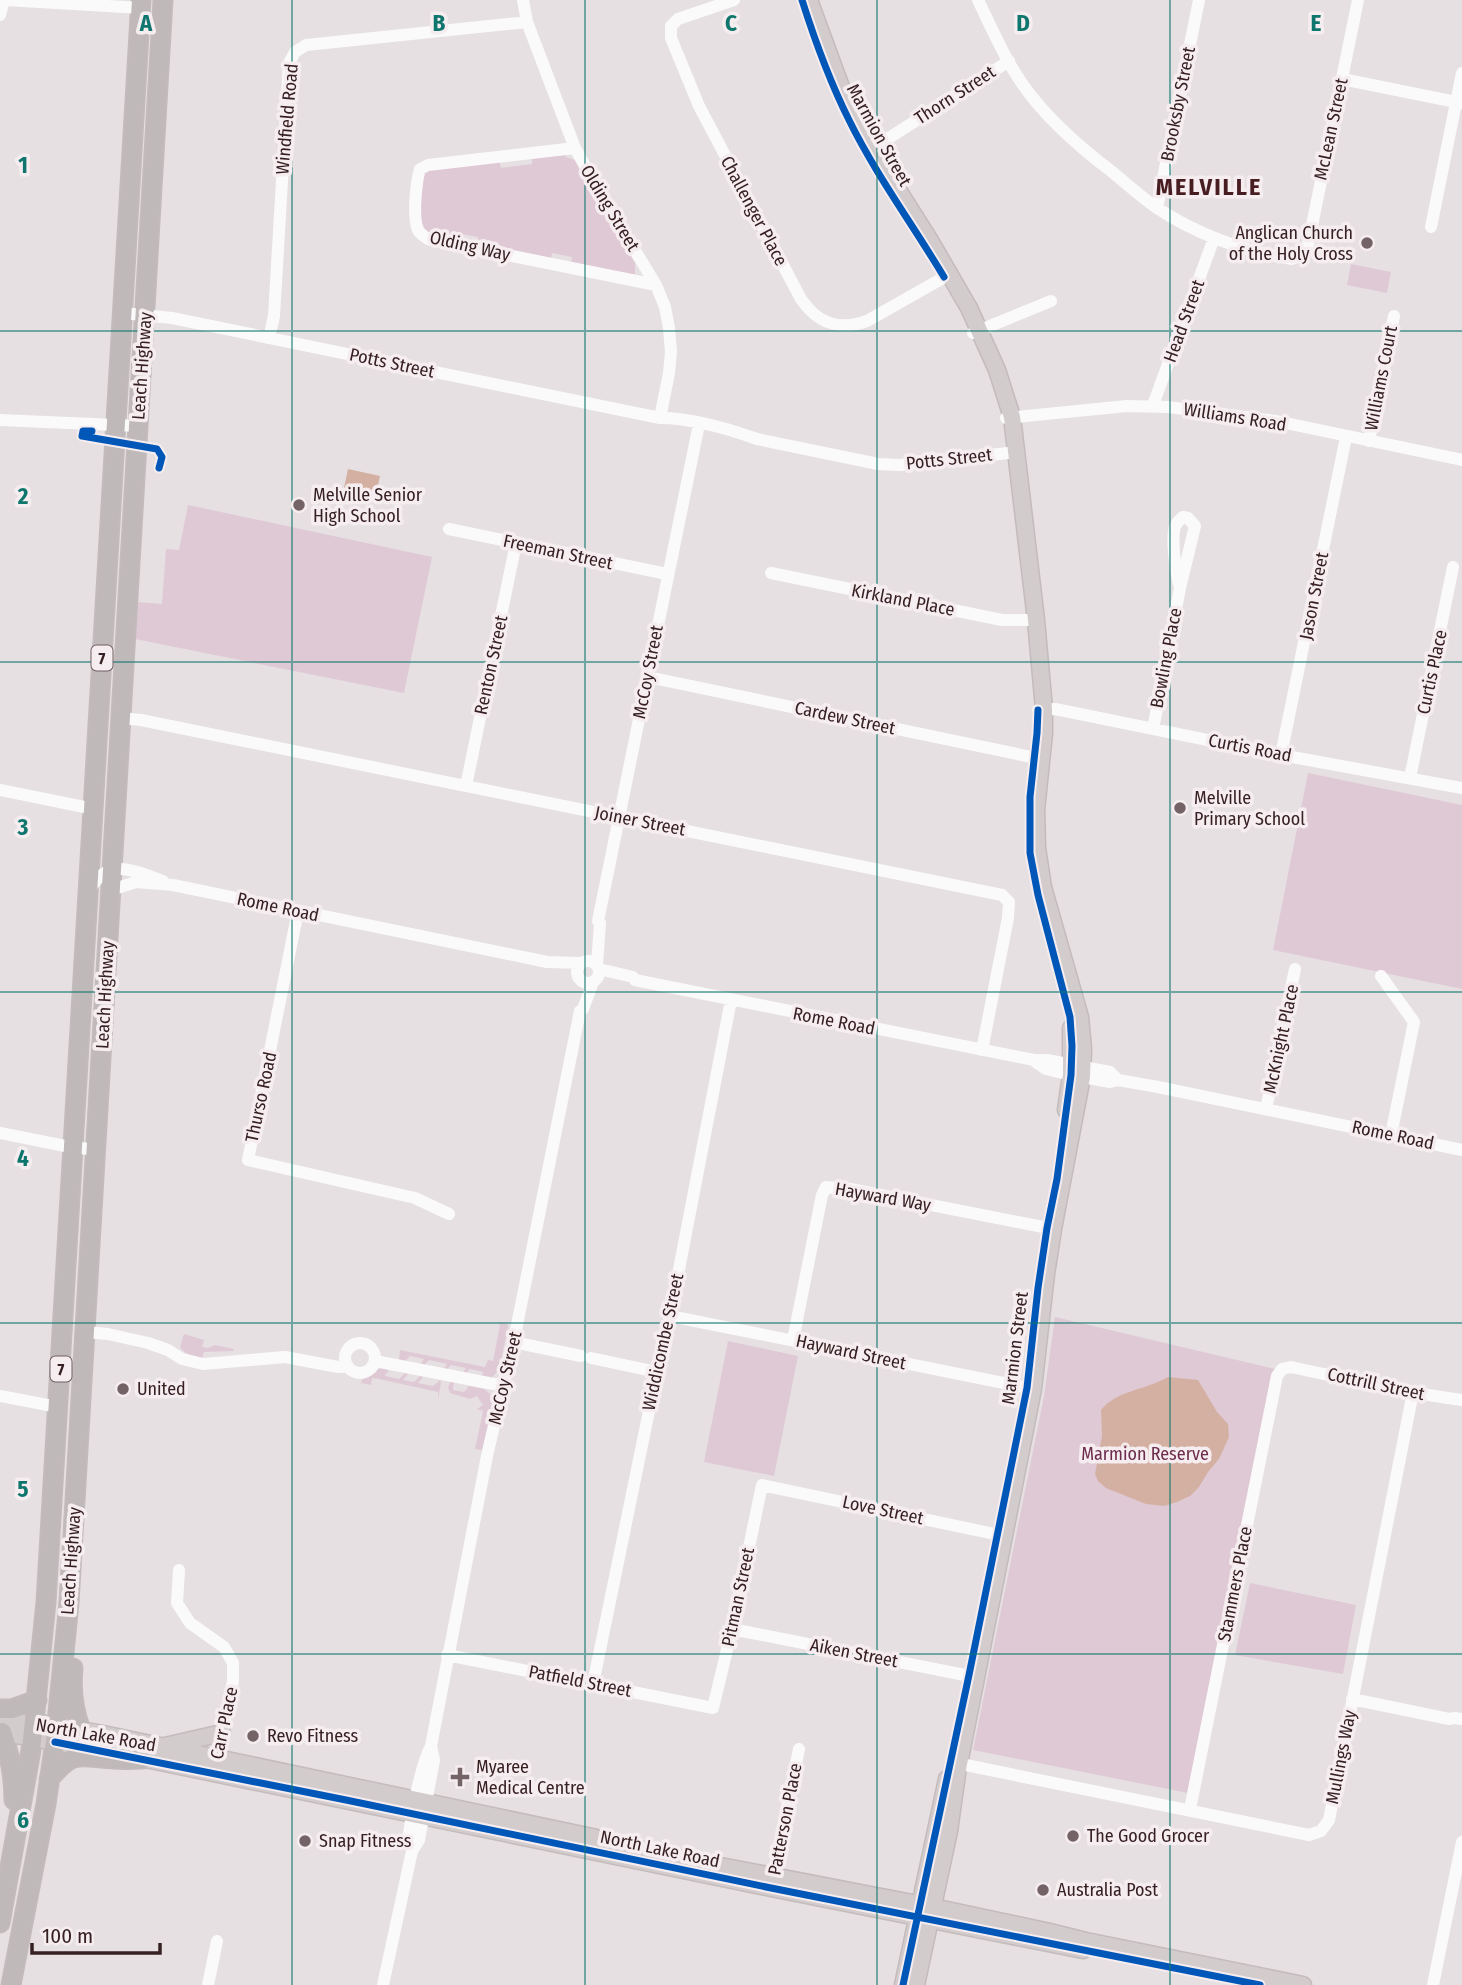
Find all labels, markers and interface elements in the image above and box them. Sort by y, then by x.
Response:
text: A [139,9,153,37]
text: B [433,9,446,37]
text: C [725,9,737,37]
text: D [1016,9,1030,37]
text: E [1311,9,1322,37]
street label: Brooksby Street [1156,45,1200,163]
street label: Thorn Street [911,61,999,129]
street label: Windfield Road [271,63,303,175]
street label: McLean Street [1309,76,1353,182]
street label: Marmion Street [842,80,916,190]
text: 1 [18,151,28,179]
street label: Challenger Place [716,152,792,270]
street label: Olding Street [576,161,644,255]
district label: MELVILLE [1156,173,1262,201]
place label: Anglican Church of the Holy Cross [1229,222,1353,265]
street label: Olding Way [428,226,512,266]
marker: Anglican Church of the Holy Cross [1359,235,1375,251]
street label: Head Street [1159,276,1209,365]
street label: Leach Highway [127,311,157,421]
street label: Williams Court [1360,324,1402,432]
street label: Potts Street [348,343,437,383]
street label: Williams Road [1182,398,1288,436]
street label: Potts Street [905,444,993,474]
text: 2 [17,482,29,510]
place label: Melville Senior High School [313,484,423,527]
marker: Melville Senior High School [291,497,307,513]
street label: Freeman Street [501,530,615,574]
street label: Jason Street [1295,550,1333,642]
street label: Kirkland Place [850,579,957,621]
street label: Bowling Place [1146,606,1187,710]
street label: Renton Street [470,613,512,717]
street label: McCoy Street [628,623,668,721]
street label: Curtis Place [1412,628,1452,716]
road number: 7 [92,646,112,670]
street label: Cardew Street [793,697,897,739]
street label: Curtis Road [1207,729,1293,767]
place label: Melville Primary School [1194,787,1305,830]
marker: Melville Primary School [1172,800,1188,816]
street label: Joiner Street [593,801,687,841]
text: 3 [17,813,29,841]
street label: Rome Road [235,888,321,926]
street label: Leach Highway [91,940,119,1050]
street label: McKnight Place [1259,982,1303,1096]
street label: Rome Road [791,1002,877,1040]
street label: Thurso Road [241,1050,281,1144]
street label: Rome Road [1350,1116,1436,1154]
text: 4 [17,1144,29,1172]
street label: Hayward Way [833,1178,933,1216]
street label: Widdicombe Street [638,1271,688,1413]
street label: Marmion Street [997,1290,1033,1406]
street label: McCoy Street [484,1329,526,1427]
street label: Hayward Street [794,1330,908,1374]
road number: 7 [50,1357,72,1382]
street label: Cottrill Street [1325,1363,1427,1405]
place label: United [137,1378,186,1400]
marker: United [115,1381,131,1397]
park label: Marmion Reserve [1081,1443,1209,1465]
text: 5 [17,1475,29,1503]
street label: Love Street [840,1491,926,1529]
street label: Leach Highway [56,1506,86,1616]
street label: Stammers Place [1213,1524,1257,1644]
street label: Pitman Street [717,1545,759,1648]
street label: Aiken Street [808,1634,900,1672]
street label: Patfield Street [527,1660,633,1702]
street label: Carr Place [206,1685,242,1761]
street label: Mullings Way [1321,1708,1361,1806]
street label: North Lake Road [34,1714,158,1756]
place label: Revo Fitness [267,1725,359,1747]
marker: Revo Fitness [245,1728,261,1744]
place label: Myaree Medical Centre [476,1756,585,1799]
street label: Patterson Place [763,1761,807,1877]
marker: Myaree Medical Centre [450,1767,470,1787]
text: 6 [17,1806,29,1834]
place label: The Good Grocer [1087,1825,1210,1847]
street label: North Lake Road [598,1826,722,1872]
marker: The Good Grocer [1065,1828,1081,1844]
place label: Snap Fitness [319,1830,412,1852]
marker: Snap Fitness [297,1833,313,1849]
place label: Australia Post [1057,1879,1158,1901]
marker: Australia Post [1035,1882,1051,1898]
scale bar [32,1912,159,1956]
text: 100 m [42,1923,93,1949]

